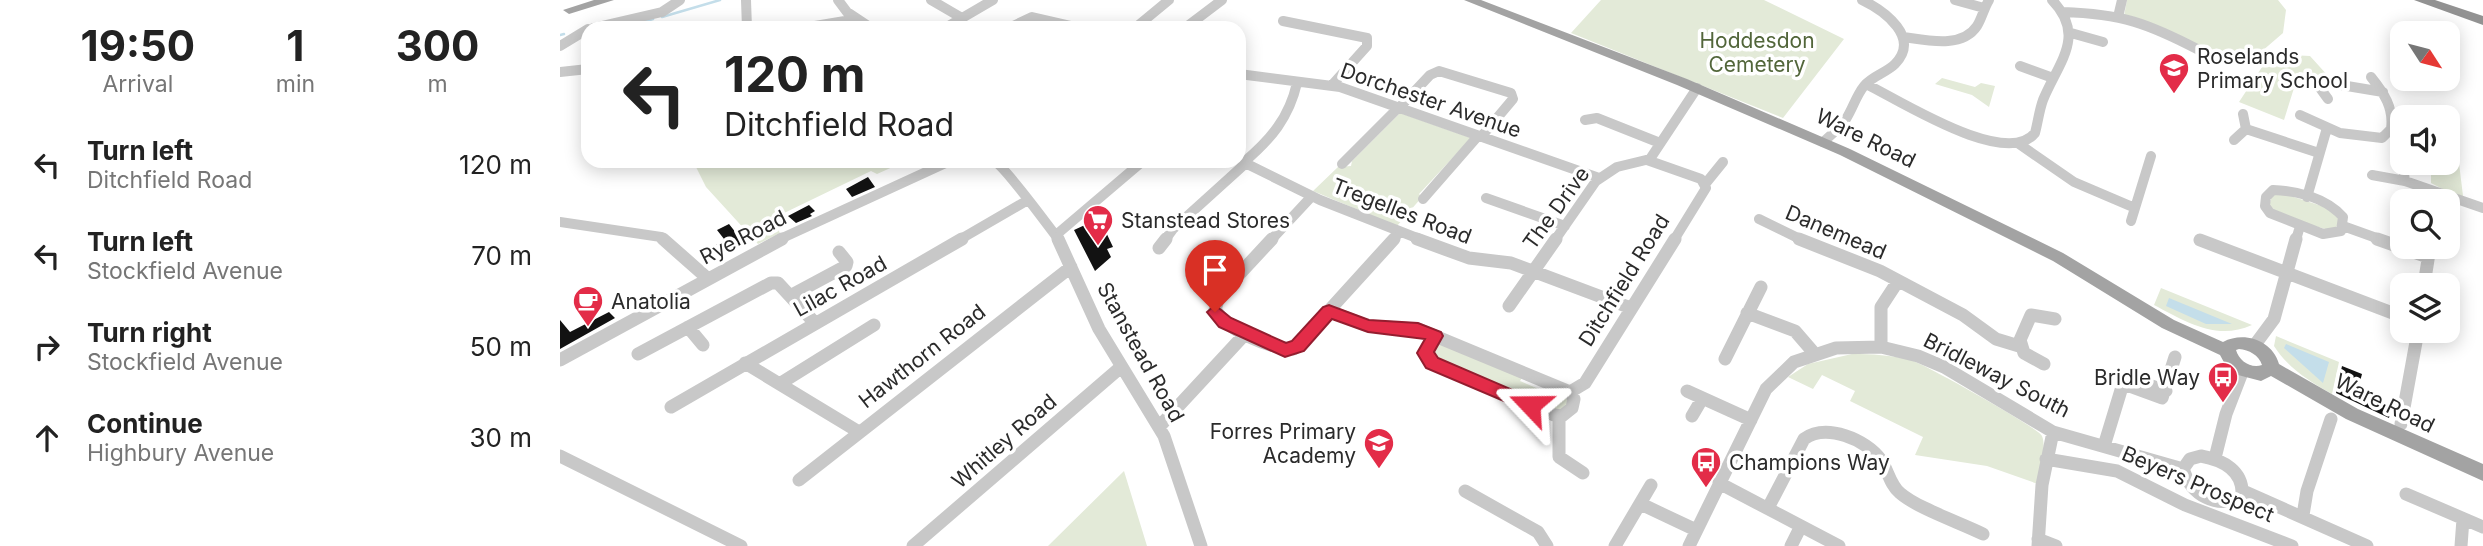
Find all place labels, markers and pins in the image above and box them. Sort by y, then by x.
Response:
place label: Roselands Primary School [2197,44,2348,93]
school or university icon: Roselands Primary School [2157,51,2191,95]
supermarket icon: Stanstead Stores [1081,203,1115,247]
place label: Stanstead Stores [1121,208,1290,233]
pin [1185,240,1245,312]
cafe icon: Anatolia [571,284,605,328]
place label: Anatolia [611,289,691,314]
bus stop icon: Bridle Way [2206,360,2240,404]
place label: Bridle Way [2094,365,2200,390]
place label: Forres Primary Academy [1210,419,1356,468]
school or university icon: Forres Primary Academy [1362,426,1396,470]
bus stop icon: Champions Way [1689,445,1723,489]
place label: Champions Way [1729,450,1890,475]

